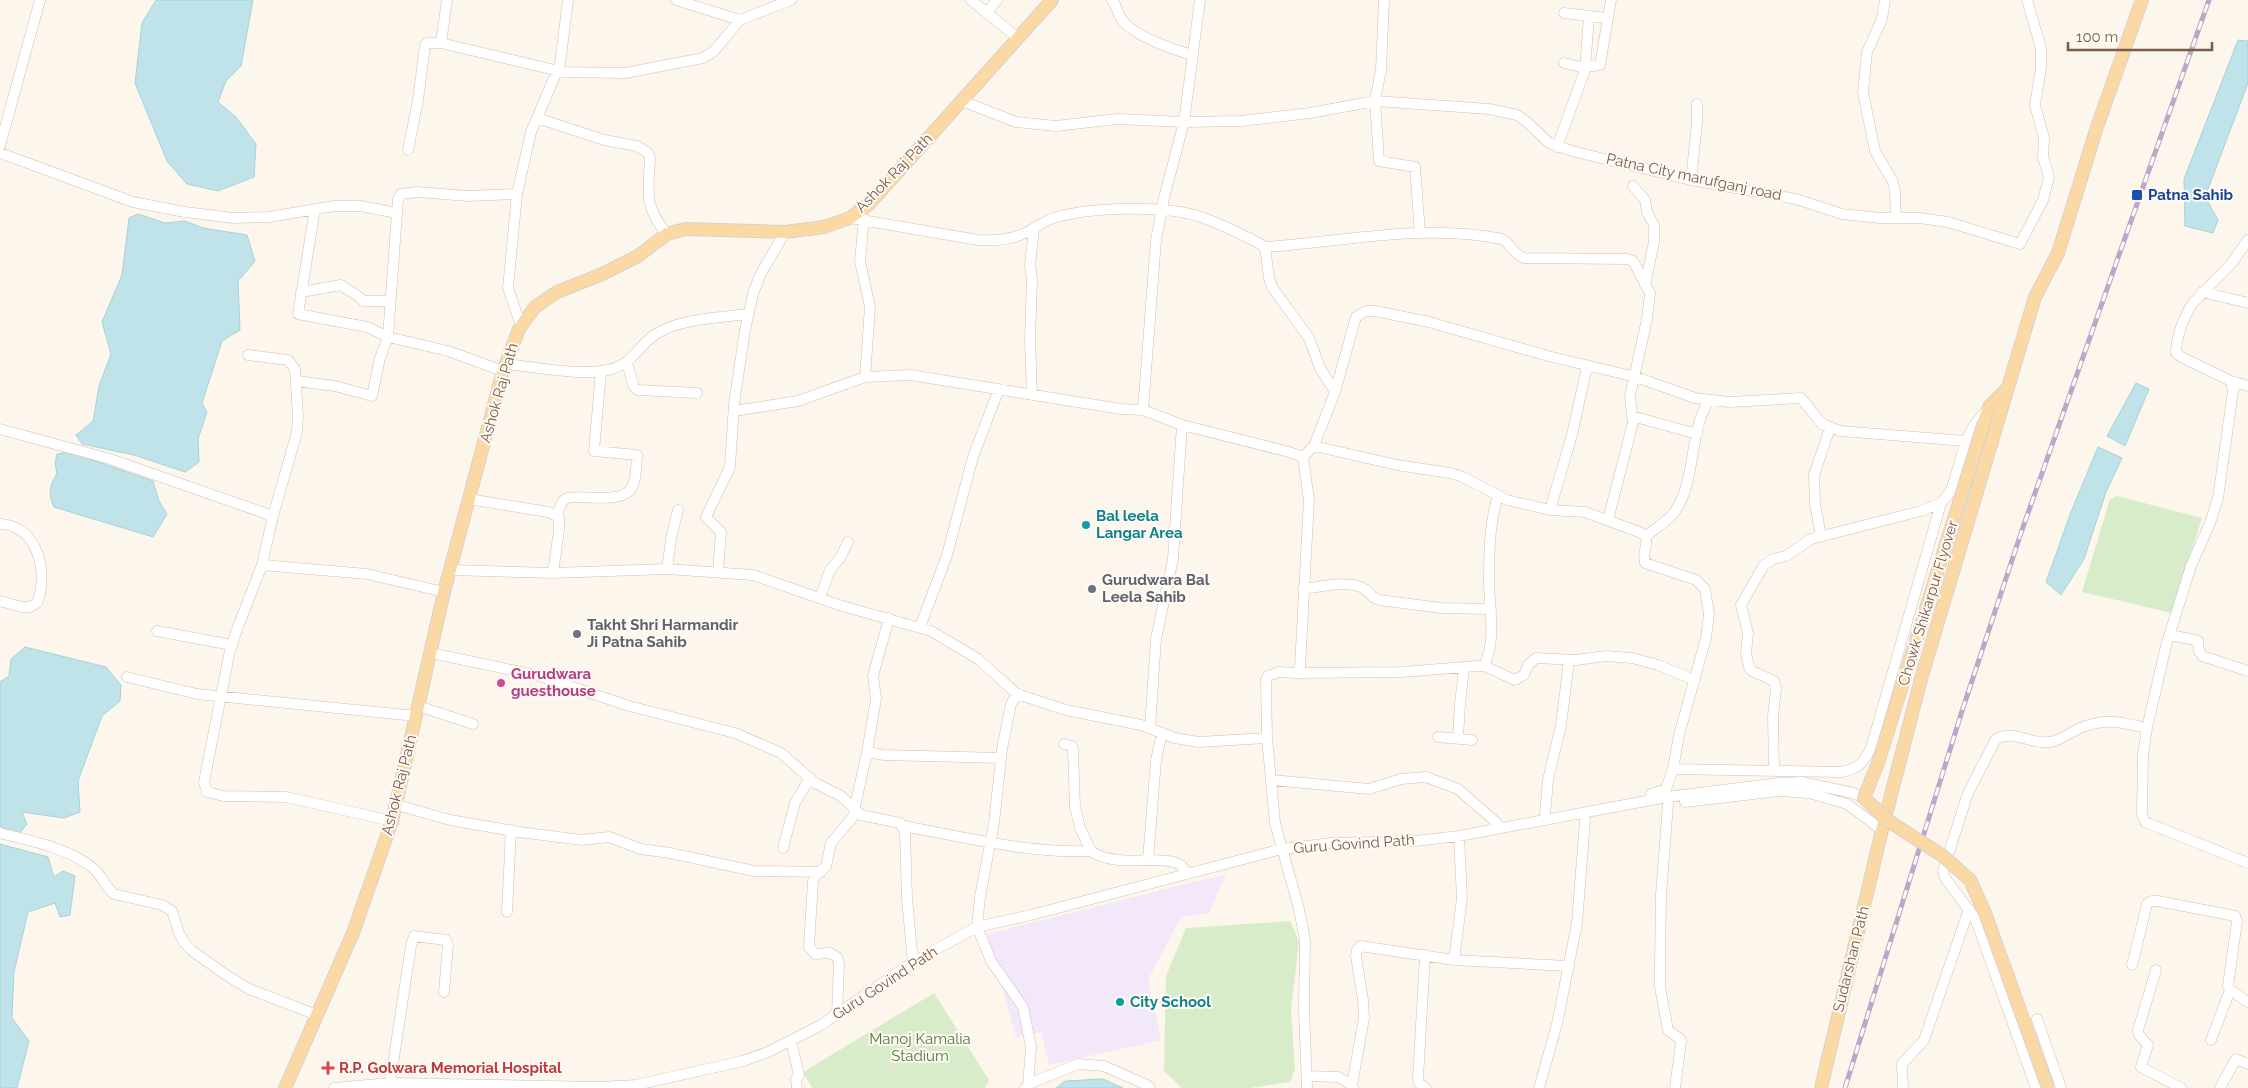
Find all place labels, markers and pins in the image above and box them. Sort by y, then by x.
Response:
place label: Patna Sahib [2148,186,2233,204]
marker: Patna Sahib [2130,188,2144,202]
place label: Bal leela Langar Area [1096,507,1183,542]
marker: Bal leela Langar Area [1080,519,1092,531]
place label: Gurudwara Bal Leela Sahib [1102,571,1210,606]
marker: Gurudwara Bal Leela Sahib [1086,583,1098,595]
place label: Takht Shri Harmandir Ji Patna Sahib [587,616,738,651]
marker: Takht Shri Harmandir Ji Patna Sahib [571,628,583,640]
place label: Gurudwara guesthouse [511,665,596,700]
marker: Gurudwara guesthouse [495,677,507,689]
place label: City School [1130,993,1211,1011]
marker: City School [1114,996,1126,1008]
place label: R.P. Golwara Memorial Hospital [339,1059,562,1077]
marker: R.P. Golwara Memorial Hospital [321,1061,335,1075]

